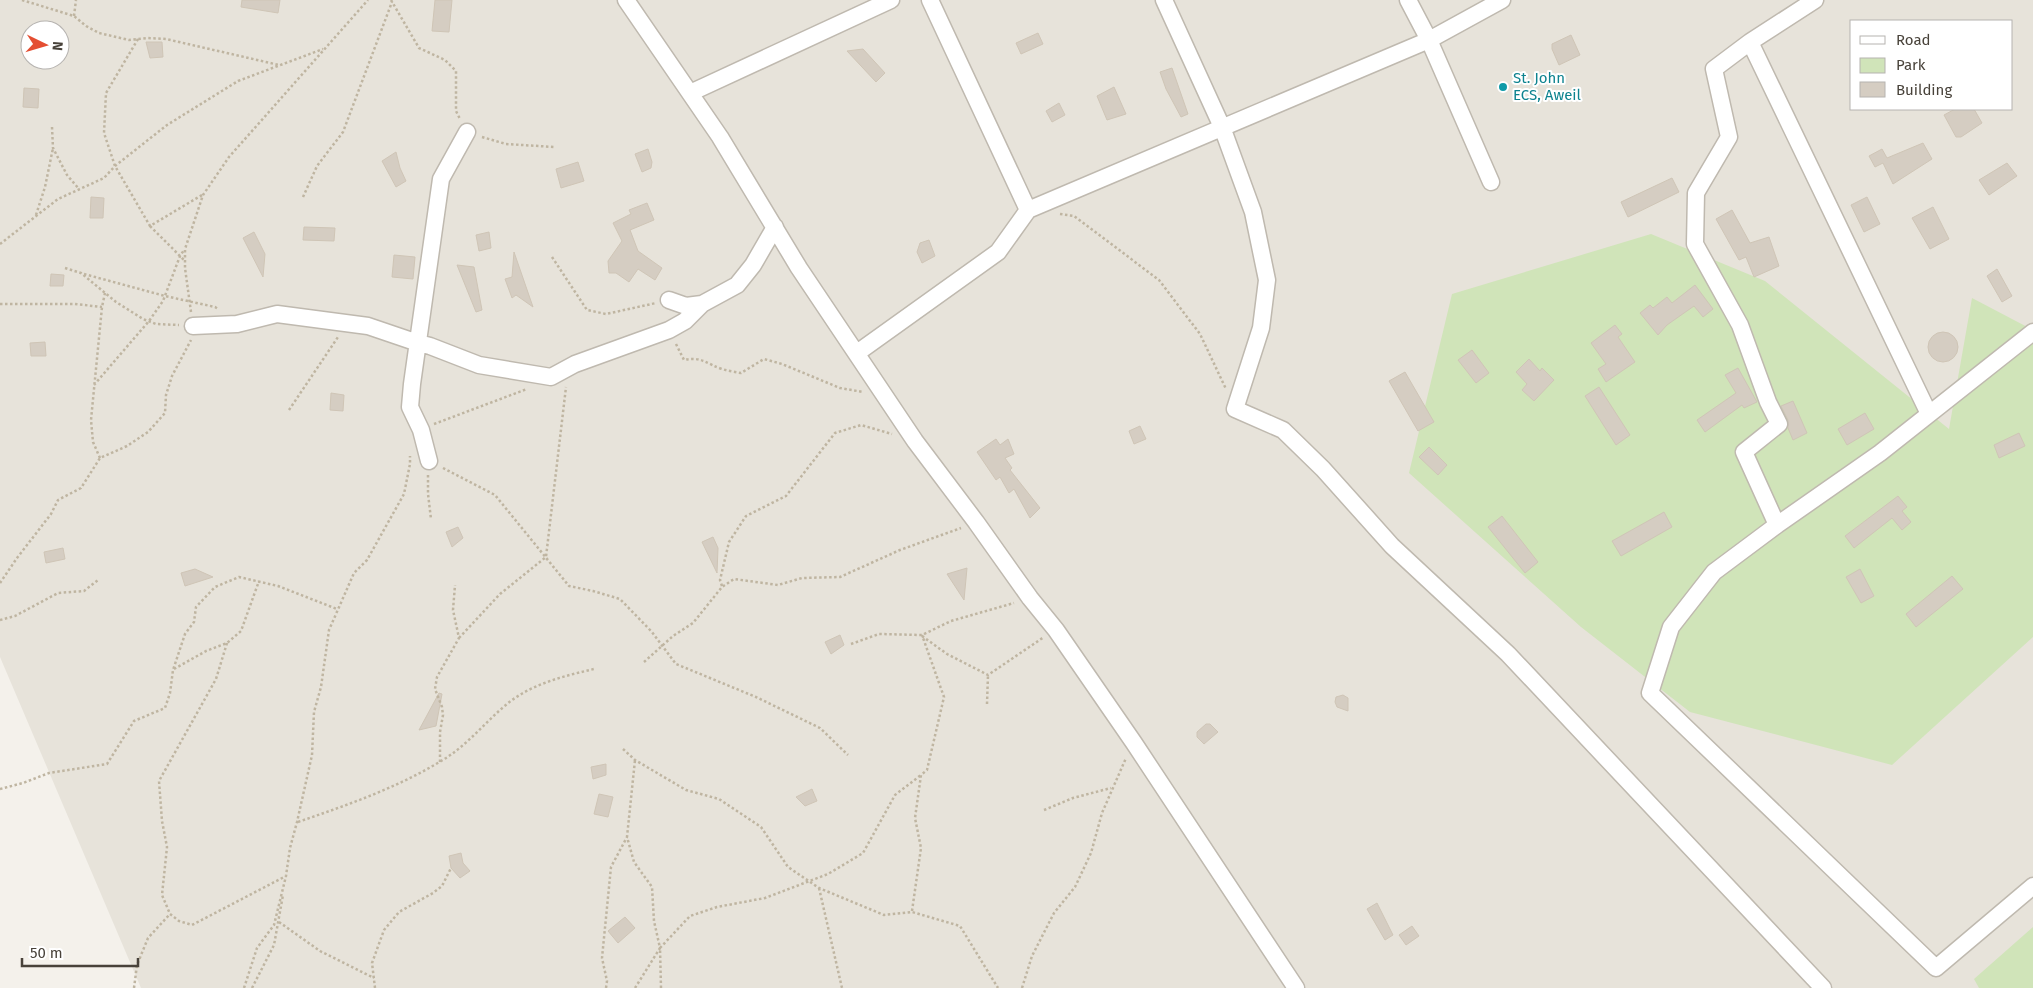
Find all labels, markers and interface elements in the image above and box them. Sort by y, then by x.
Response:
north arrow [20,20,70,70]
legend [1850,20,2013,110]
text: Road [1896,31,1931,49]
text: N [49,41,66,51]
text: Park [1896,56,1926,74]
place label: St. John ECS, Aweil [1513,69,1582,104]
marker: St. John ECS, Aweil [1497,81,1509,93]
text: Building [1896,81,1952,99]
scale bar [22,936,139,968]
text: 50 m [30,944,63,962]

